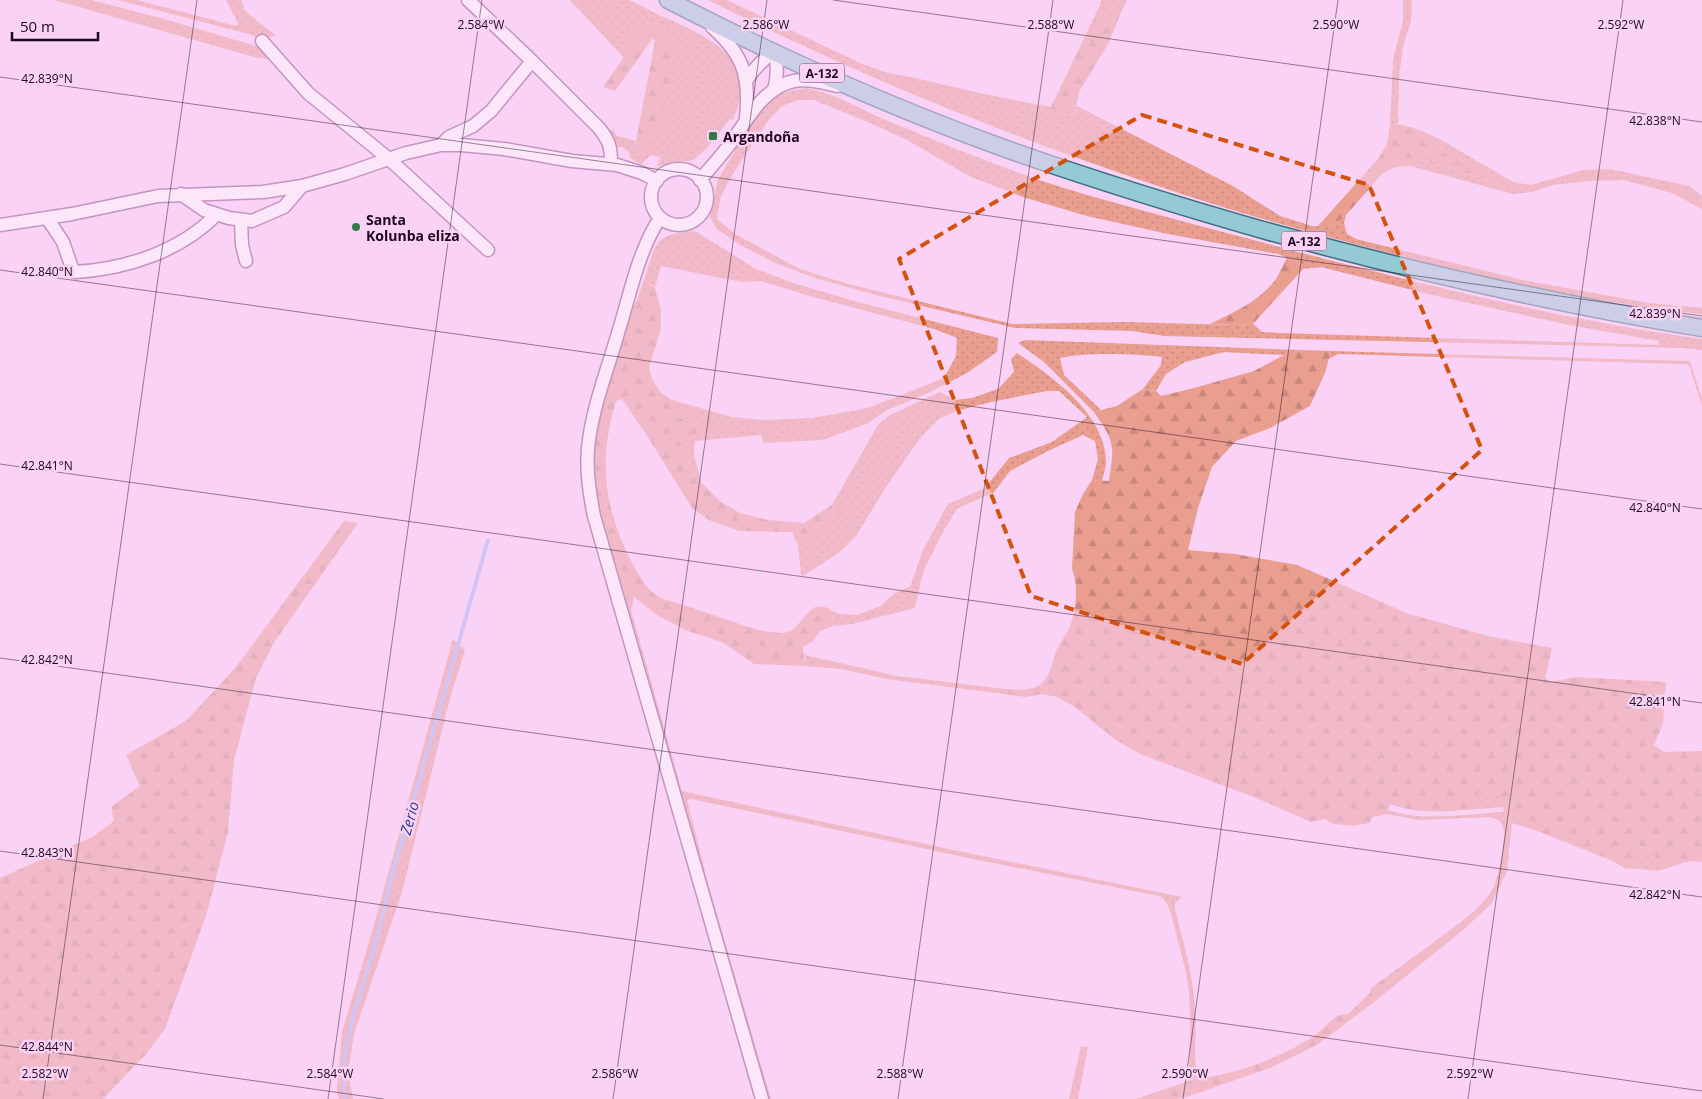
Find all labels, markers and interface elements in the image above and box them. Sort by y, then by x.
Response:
scale bar [12,10,99,42]
text: 50 m [20,16,55,36]
text: 2.584°W [458,16,504,33]
text: 2.586°W [743,16,789,33]
text: 2.588°W [1028,16,1074,33]
text: 2.590°W [1313,16,1359,33]
text: 2.592°W [1598,16,1644,33]
road number: A-132 [800,64,844,82]
text: 42.839°N [21,70,73,87]
text: 42.838°N [1629,112,1681,129]
place label: Argandoña [723,127,800,146]
marker: Argandoña [707,130,719,142]
place label: Santa Kolunba eliza [366,210,460,245]
marker: Santa Kolunba eliza [350,221,362,233]
road number: A-132 [1282,232,1326,250]
text: 42.840°N [21,263,73,280]
text: 42.839°N [1629,305,1681,322]
text: 42.841°N [21,457,73,474]
text: 42.840°N [1629,499,1681,516]
text: 42.842°N [21,651,73,668]
text: 42.841°N [1629,693,1681,710]
water label: Zerio [394,799,423,838]
text: 42.843°N [21,844,73,861]
text: 42.842°N [1629,886,1681,903]
text: 42.844°N [21,1038,73,1055]
text: 2.582°W [22,1065,68,1082]
text: 2.584°W [307,1065,353,1082]
text: 2.586°W [592,1065,638,1082]
text: 2.588°W [877,1065,923,1082]
text: 2.590°W [1162,1065,1208,1082]
text: 2.592°W [1447,1065,1493,1082]

